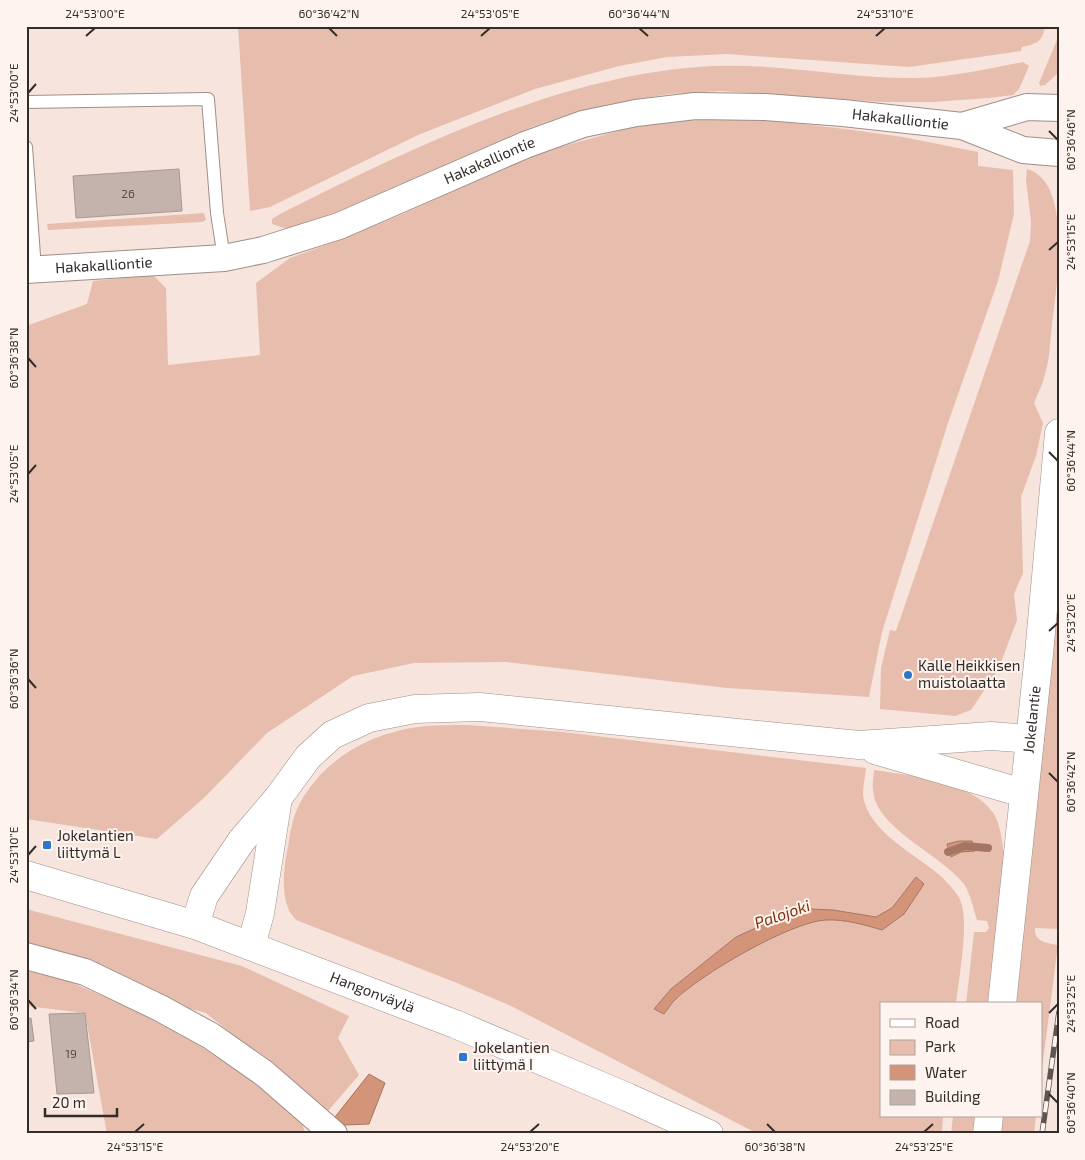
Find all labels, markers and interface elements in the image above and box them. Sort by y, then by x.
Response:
text: 24°53'00"E [65,6,125,20]
text: 60°36'42"N [298,6,360,20]
text: 24°53'05"E [461,6,520,20]
text: 60°36'44"N [608,6,670,20]
text: 24°53'10"E [856,6,914,20]
text: 24°53'00"E [6,63,20,123]
street label: Hakakalliontie [851,104,950,133]
text: 60°36'46"N [1063,109,1077,171]
street label: Hakakalliontie [441,132,537,187]
house number: 26 [121,186,135,200]
text: 24°53'15"E [1063,214,1077,270]
street label: Hakakalliontie [55,252,153,276]
text: 60°36'38"N [6,327,20,389]
text: 60°36'44"N [1063,430,1077,492]
text: 24°53'05"E [6,444,20,503]
text: 24°53'20"E [1063,593,1077,653]
text: 60°36'36"N [6,649,20,709]
place label: Kalle Heikkisen muistolaatta [918,656,1021,691]
marker: Kalle Heikkisen muistolaatta [902,669,914,681]
street label: Jokelantie [1019,685,1044,754]
text: 60°36'42"N [1063,751,1077,813]
text: 24°53'10"E [6,826,20,884]
place label: Jokelantien liittymä L [57,826,134,861]
marker: Jokelantien liittymä L [41,839,53,851]
water label: Palojoki [752,895,812,933]
street label: Hangonväylä [328,967,418,1016]
text: 60°36'34"N [6,969,20,1031]
text: 24°53'25"E [1063,975,1077,1033]
legend [880,1002,1042,1118]
text: Road [925,1013,960,1031]
text: Park [925,1037,956,1055]
place label: Jokelantien liittymä I [473,1038,550,1073]
house number: 19 [65,1046,77,1060]
marker: Jokelantien liittymä I [457,1051,469,1063]
text: Water [925,1063,967,1081]
text: 60°36'40"N [1063,1072,1077,1134]
scale bar [45,1085,118,1117]
text: Building [925,1087,981,1105]
text: 20 m [52,1093,86,1111]
text: 24°53'15"E [107,1139,163,1153]
text: 24°53'20"E [500,1139,560,1153]
text: 60°36'38"N [744,1139,806,1153]
text: 24°53'25"E [895,1139,953,1153]

